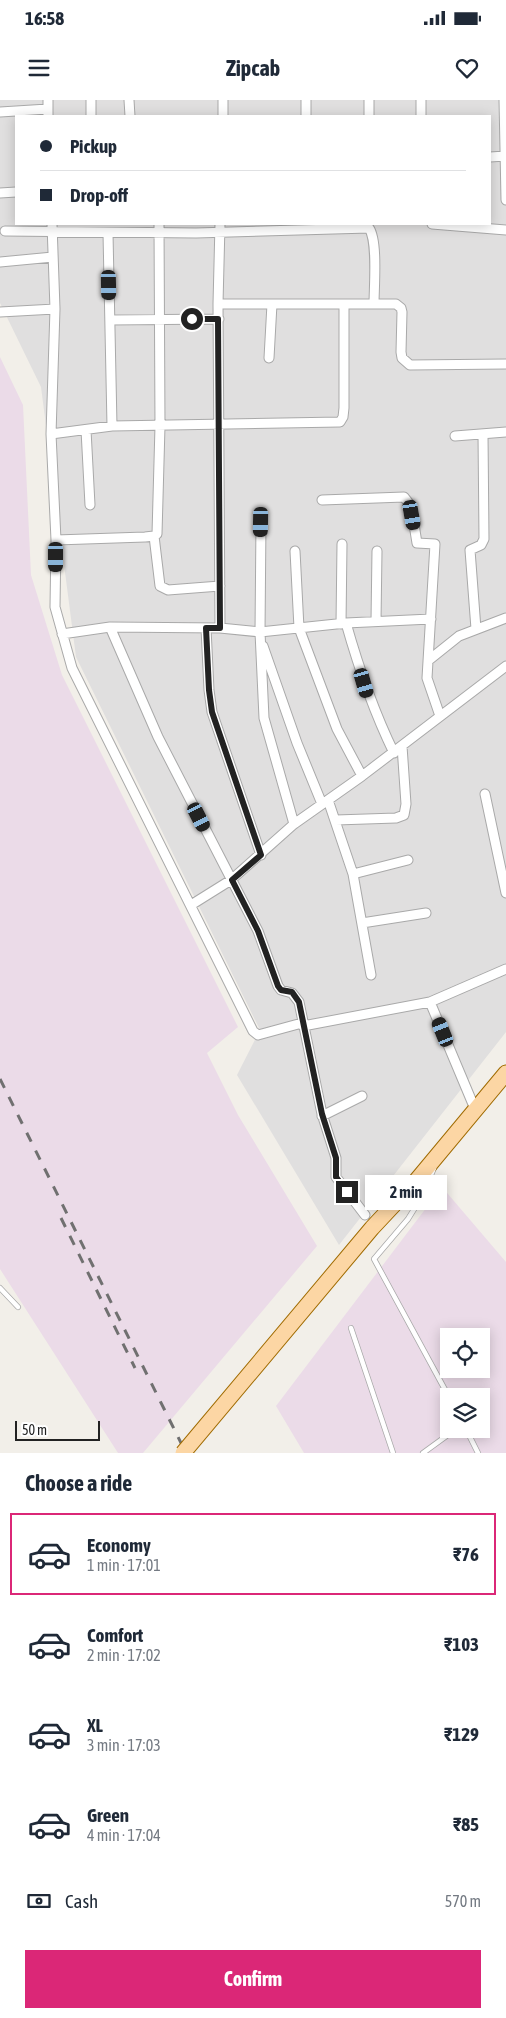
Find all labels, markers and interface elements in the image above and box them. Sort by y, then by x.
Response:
text: 16:58 [25,7,64,29]
icon: menu [25,54,53,82]
icon: heart [453,54,481,82]
text: Zipcab [226,55,280,81]
text: Pickup [70,135,117,157]
text: Drop-off [70,184,128,206]
car [101,270,116,300]
route start [181,308,203,330]
car [402,499,421,531]
car [253,507,268,537]
car [48,542,63,572]
car [352,667,375,699]
car [185,800,212,834]
car [430,1015,455,1049]
callout: 2 min [364,1174,447,1210]
route end [336,1181,358,1203]
text: 2 min [390,1183,422,1201]
map controls [440,1328,490,1438]
button: locate [440,1328,490,1378]
button: layers [440,1388,490,1438]
scale bar [15,1418,100,1441]
text: 50 m [22,1422,47,1438]
text: Choose a ride [25,1470,132,1496]
icon: car [27,1532,72,1577]
text: Economy [87,1534,151,1556]
text: ₹76 [453,1543,479,1565]
text: 1 min · 17:01 [87,1556,161,1574]
icon: car [27,1622,72,1667]
text: Comfort [87,1624,143,1646]
text: ₹103 [444,1633,479,1655]
text: 2 min · 17:02 [87,1646,161,1664]
icon: car [27,1712,72,1757]
text: XL [87,1714,103,1736]
text: ₹129 [444,1723,479,1745]
text: 3 min · 17:03 [87,1736,161,1754]
icon: car [27,1802,72,1847]
text: Green [87,1804,129,1826]
text: ₹85 [453,1813,479,1835]
text: 4 min · 17:04 [87,1826,161,1844]
icon: cash [25,1887,53,1915]
text: Cash [65,1890,98,1912]
text: 570 m [445,1892,481,1910]
button: Confirm [25,1950,481,2008]

